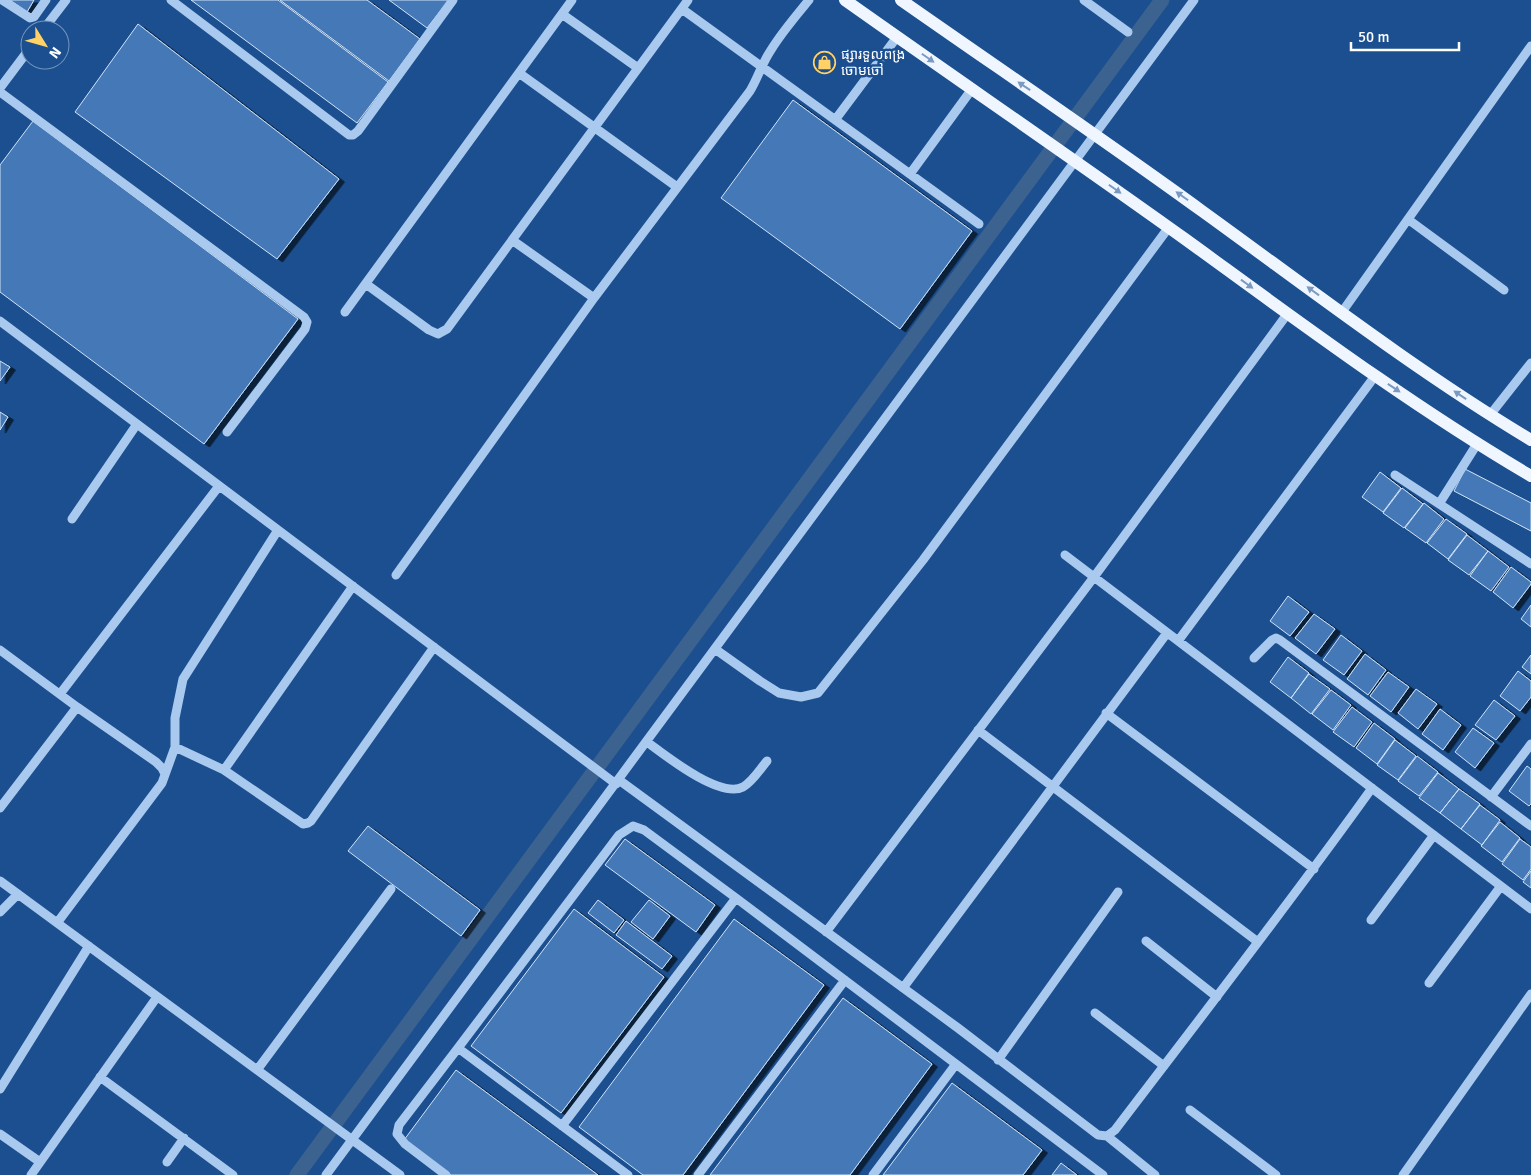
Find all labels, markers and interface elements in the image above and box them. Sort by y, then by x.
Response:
north arrow [20,20,70,70]
scale bar [1351,20,1458,52]
text: 50 m [1358,28,1389,46]
text: N [45,44,65,62]
place label: ផ្សារទួលពង្រ ចោមចៅ [841,46,905,79]
shop icon: ផ្សារទួលពង្រ ចោមចៅ [813,50,837,74]
one-way arrow [921,53,935,63]
one-way arrow [1018,81,1031,91]
one-way arrow [1108,184,1121,195]
one-way arrow [1175,191,1189,201]
one-way arrow [1241,279,1254,289]
one-way arrow [1307,286,1320,297]
one-way arrow [1387,384,1401,393]
one-way arrow [1454,390,1467,400]

